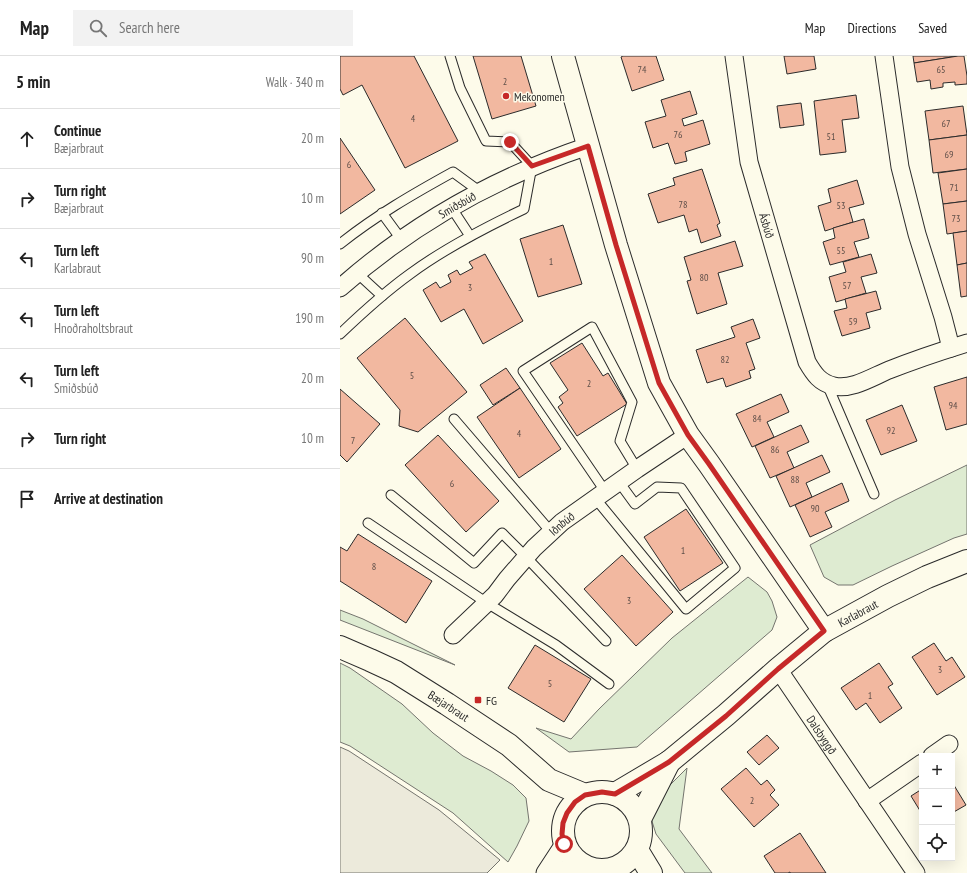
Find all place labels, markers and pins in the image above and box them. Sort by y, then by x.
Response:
place label: Mekonomen [514,89,565,104]
marker: Mekonomen [501,91,511,101]
place label: FG [486,693,497,708]
marker: FG [473,695,483,705]

